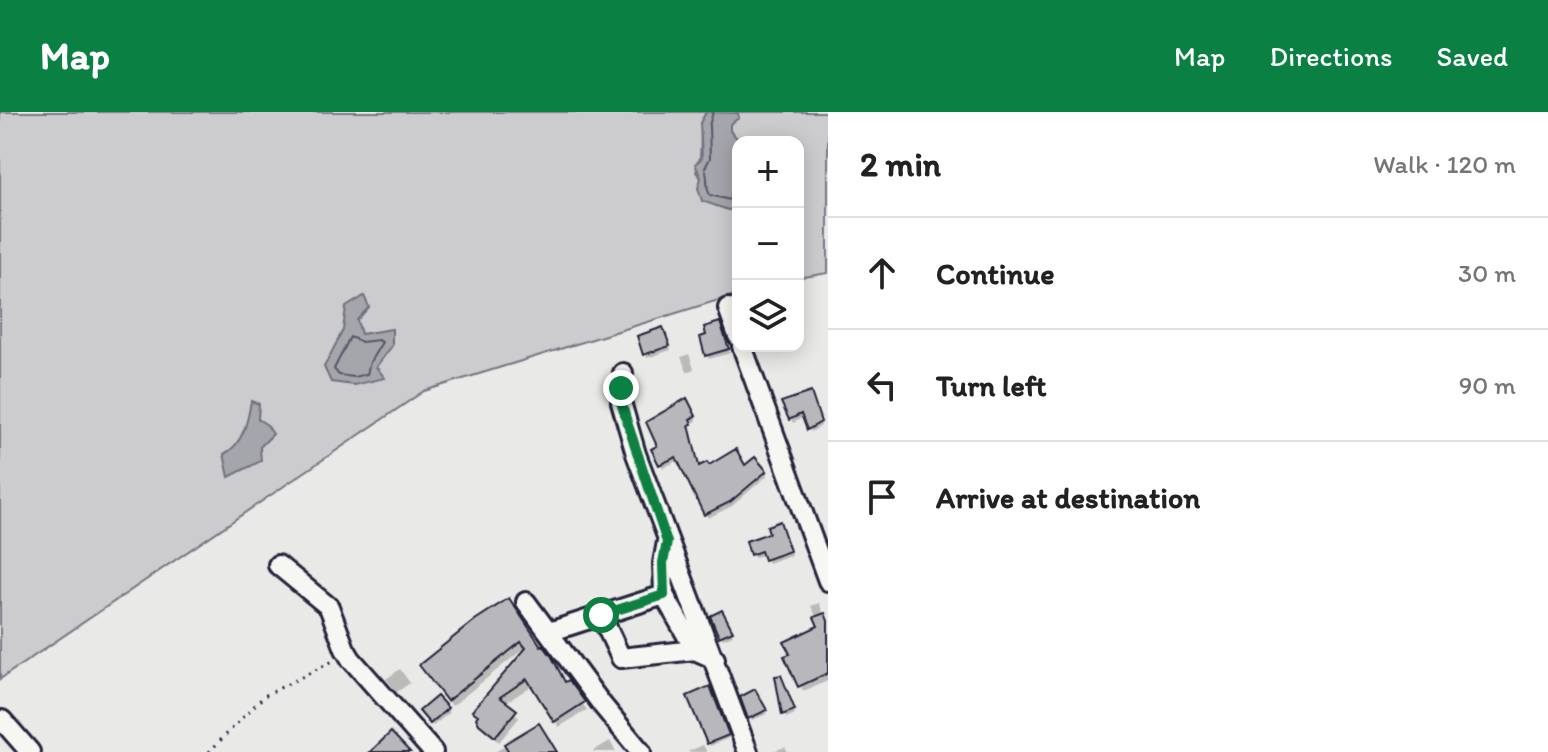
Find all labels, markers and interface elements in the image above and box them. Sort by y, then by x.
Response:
text: Map [40,33,110,79]
text: Map [1174,39,1225,73]
text: Directions [1269,39,1393,73]
text: Saved [1437,39,1508,73]
map controls [732,136,804,352]
button: + [732,136,804,208]
text: 2 min [860,144,941,185]
text: Walk · 120 m [1373,148,1516,180]
button: − [732,208,804,280]
icon: ahead [860,251,904,295]
text: Continue [936,255,1055,292]
text: 30 m [1458,257,1516,289]
button: layers [732,280,804,352]
icon: left [860,363,904,407]
text: Turn left [936,367,1047,404]
text: 90 m [1459,369,1516,401]
route end [603,370,639,406]
icon: arrive [860,475,904,519]
text: Arrive at destination [936,479,1200,516]
route start [583,597,619,633]

